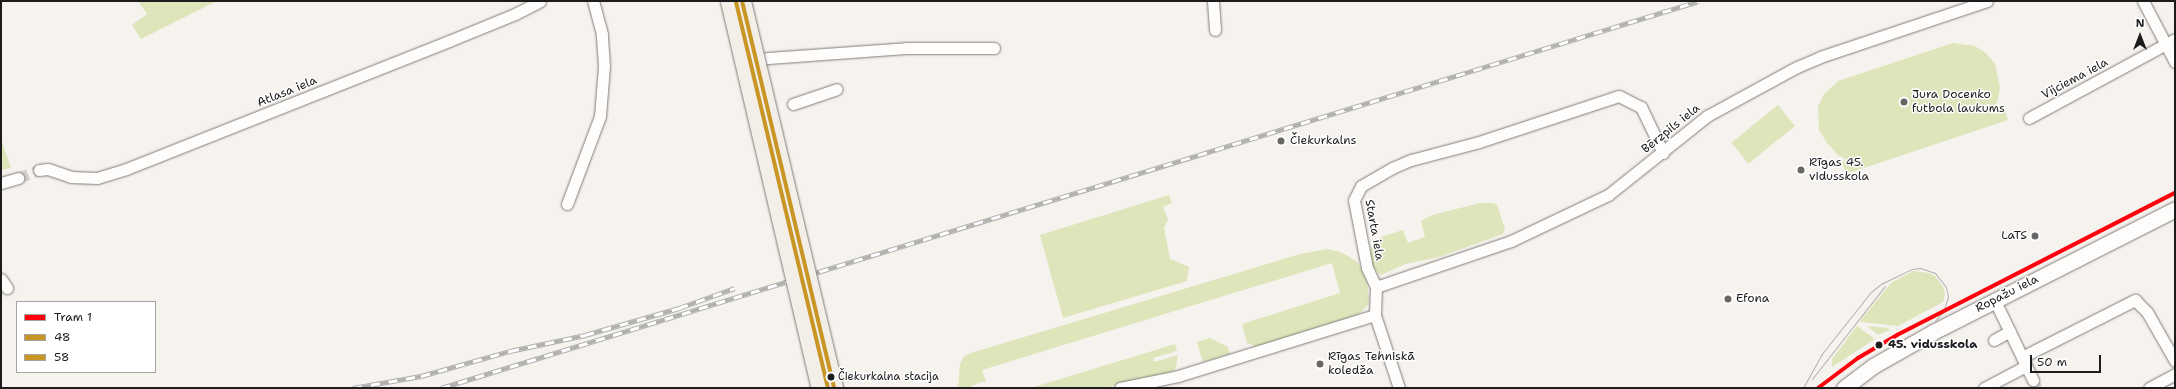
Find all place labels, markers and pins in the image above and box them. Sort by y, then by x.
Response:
place label: Jura Docenko futbola laukums [1912,88,2005,116]
marker: Jura Docenko futbola laukums [1899,97,1909,107]
place label: Čiekurkalns [1290,134,1357,148]
marker: Čiekurkalns [1275,135,1287,147]
place label: Rīgas 45. vidusskola [1809,156,1869,184]
marker: Rīgas 45. vidusskola [1796,165,1806,175]
place label: LaTS [2001,229,2027,243]
marker: LaTS [2030,231,2040,241]
place label: Efona [1736,292,1769,306]
marker: Efona [1723,294,1733,304]
marker: 45. vidusskola [1872,338,1886,352]
place label: 45. vidusskola [1888,338,1977,352]
place label: Rīgas Tehniskā koledža [1328,350,1415,378]
marker: Rīgas Tehniskā koledža [1315,359,1325,369]
place label: Čiekurkalna stacija [838,370,939,384]
marker: Čiekurkalna stacija [826,372,836,382]

